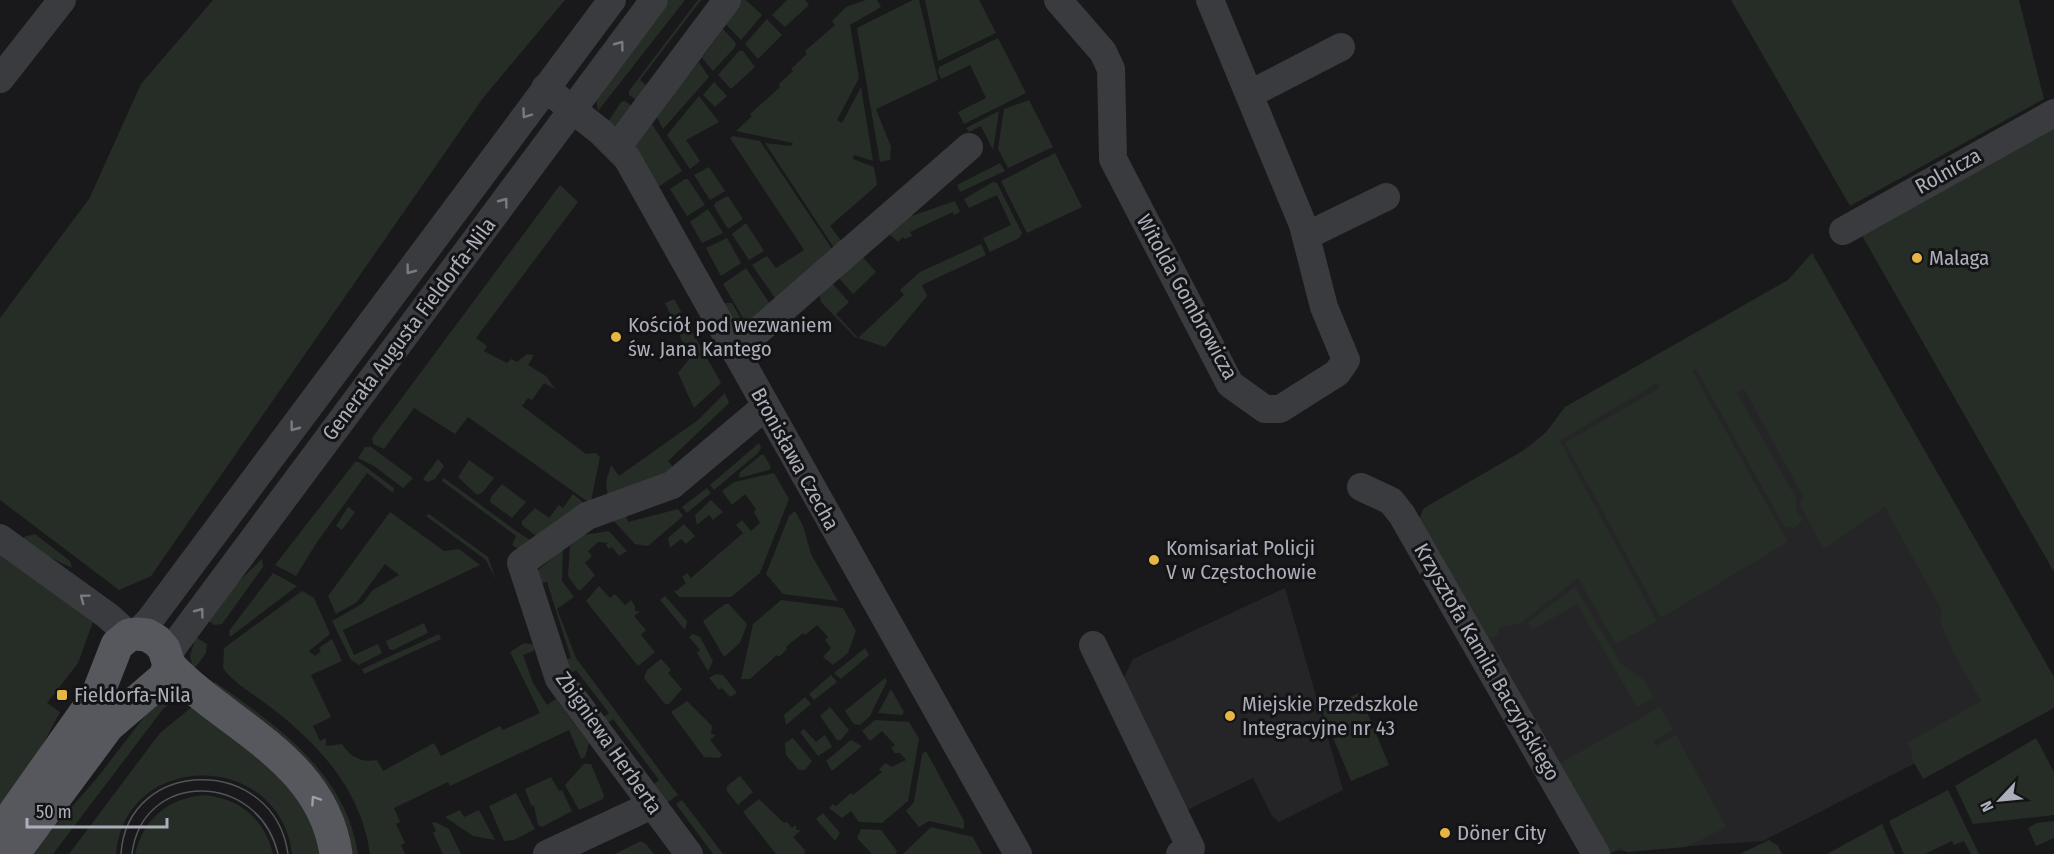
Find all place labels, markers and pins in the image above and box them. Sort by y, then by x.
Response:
place label: Malaga [1929,245,1989,271]
marker: Malaga [1910,251,1924,265]
place label: Kościół pod wezwaniem św. Jana Kantego [628,312,833,362]
marker: Kościół pod wezwaniem św. Jana Kantego [609,330,623,344]
place label: Komisariat Policji V w Częstochowie [1166,535,1317,585]
marker: Komisariat Policji V w Częstochowie [1147,553,1161,567]
place label: Fieldorfa-Nila [74,682,191,708]
marker: Fieldorfa-Nila [55,688,69,702]
place label: Miejskie Przedszkole Integracyjne nr 43 [1242,691,1418,741]
marker: Miejskie Przedszkole Integracyjne nr 43 [1223,709,1237,723]
place label: Döner City [1457,820,1547,846]
marker: Döner City [1438,826,1452,840]

